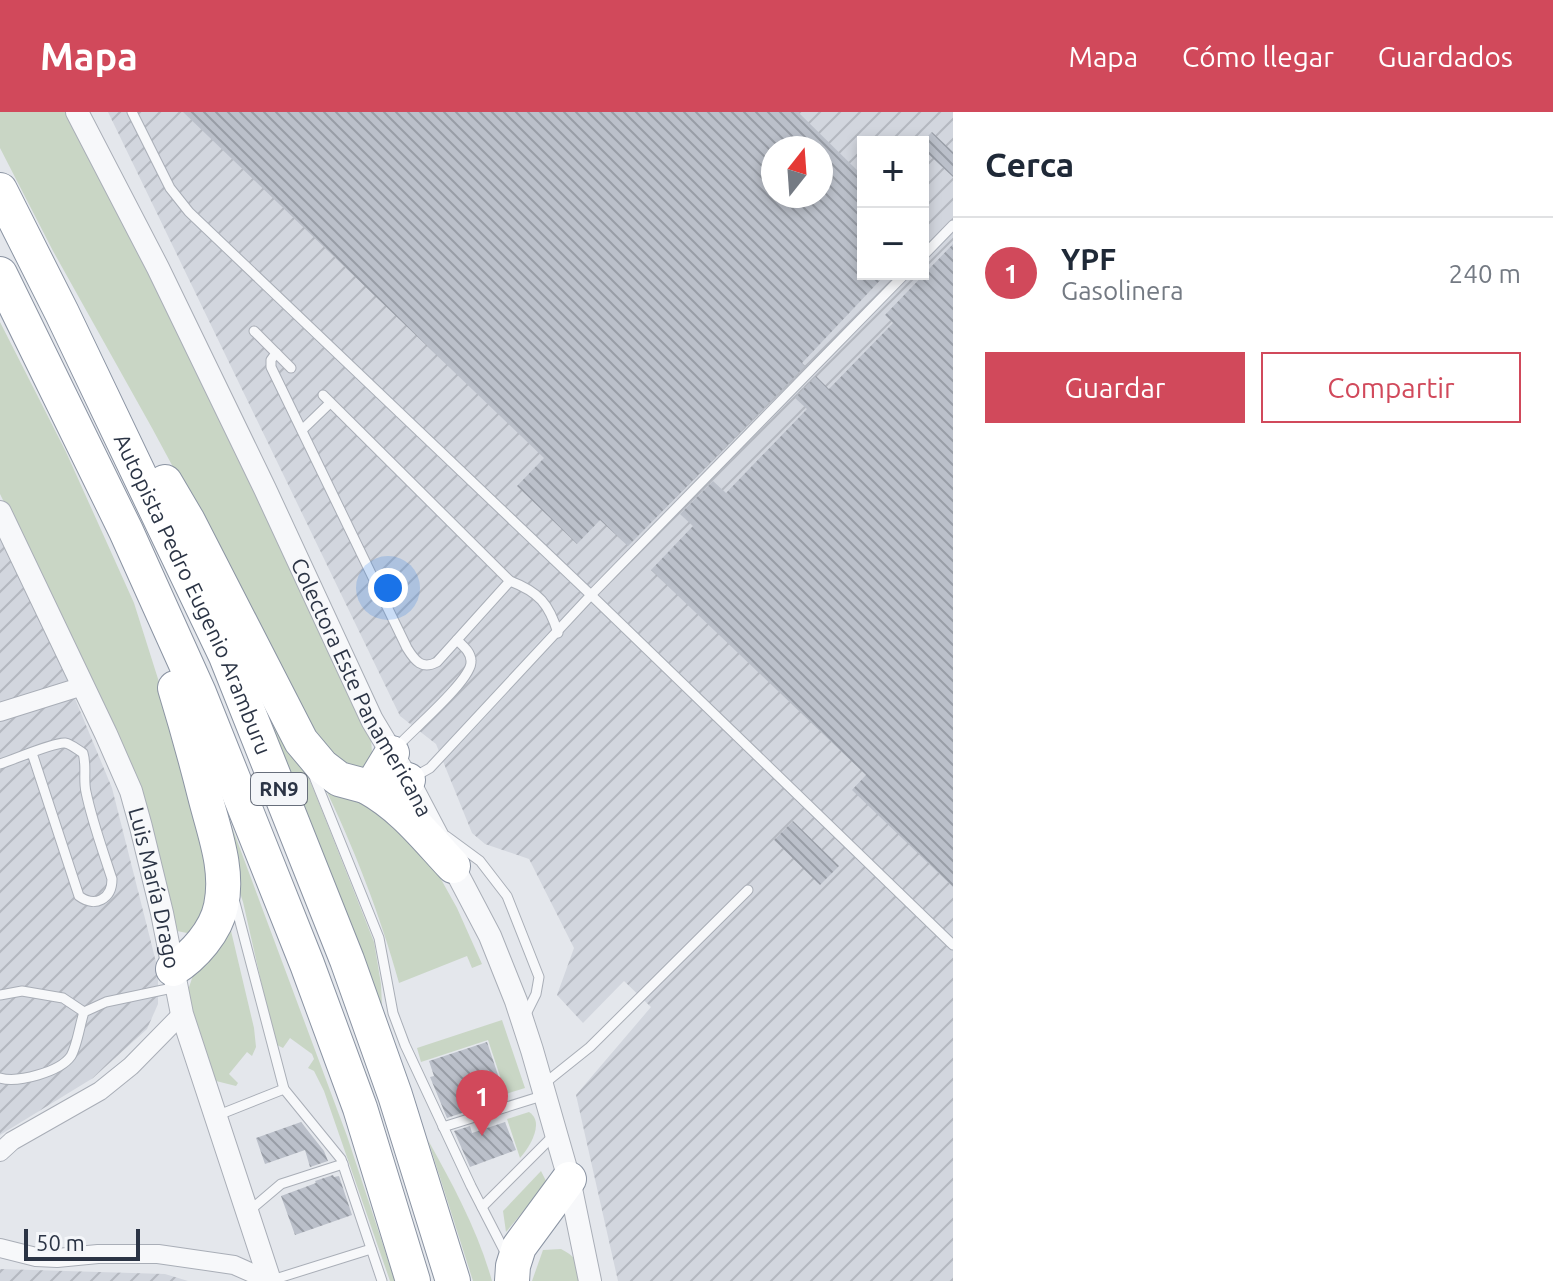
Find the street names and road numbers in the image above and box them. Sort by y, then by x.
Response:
street label: Autopista Pedro Eugenio Aramburu [110,429,277,758]
street label: Colectora Este Panamericana [287,554,438,821]
road number: RN9 [251,773,307,805]
street label: Luis María Drago [124,804,186,971]

